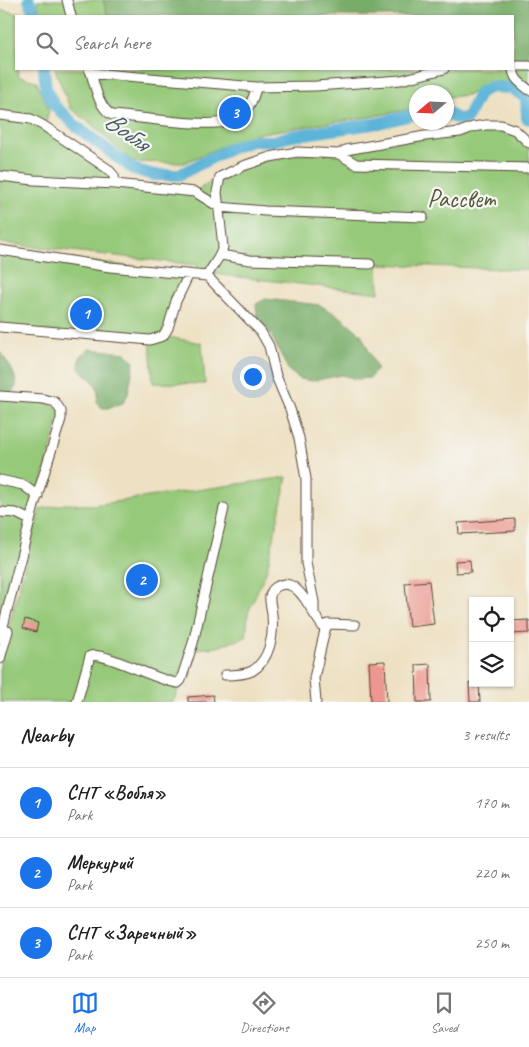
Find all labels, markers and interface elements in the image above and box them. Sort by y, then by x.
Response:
search box [15,15,514,70]
icon: search [33,29,61,57]
text: Search here [73,31,150,55]
north arrow [409,85,454,130]
pin: 3 [219,94,251,132]
water label: Вобля [98,104,159,160]
park label: Рассвет [427,183,497,215]
pin: 1 [70,295,102,333]
your location [240,364,266,390]
pin: 2 [126,561,158,599]
map controls [469,597,514,687]
button: locate [469,597,514,642]
button: layers [469,642,514,687]
text: Nearby [20,722,73,748]
text: 3 results [462,725,509,745]
text: СНТ «Вобля» [67,781,166,805]
text: 1 [32,793,40,813]
text: 170 m [475,793,509,813]
text: Park [67,805,92,825]
text: Меркурий [67,851,133,875]
text: 2 [32,863,40,883]
text: 220 m [475,863,509,883]
text: Park [67,875,92,895]
text: СНТ «Заречный» [67,921,196,945]
text: 3 [32,933,40,953]
text: 250 m [475,933,509,953]
text: Park [67,945,92,965]
tab: Map [71,989,99,1036]
tab: Directions [240,989,289,1036]
tab: Saved [430,989,458,1036]

